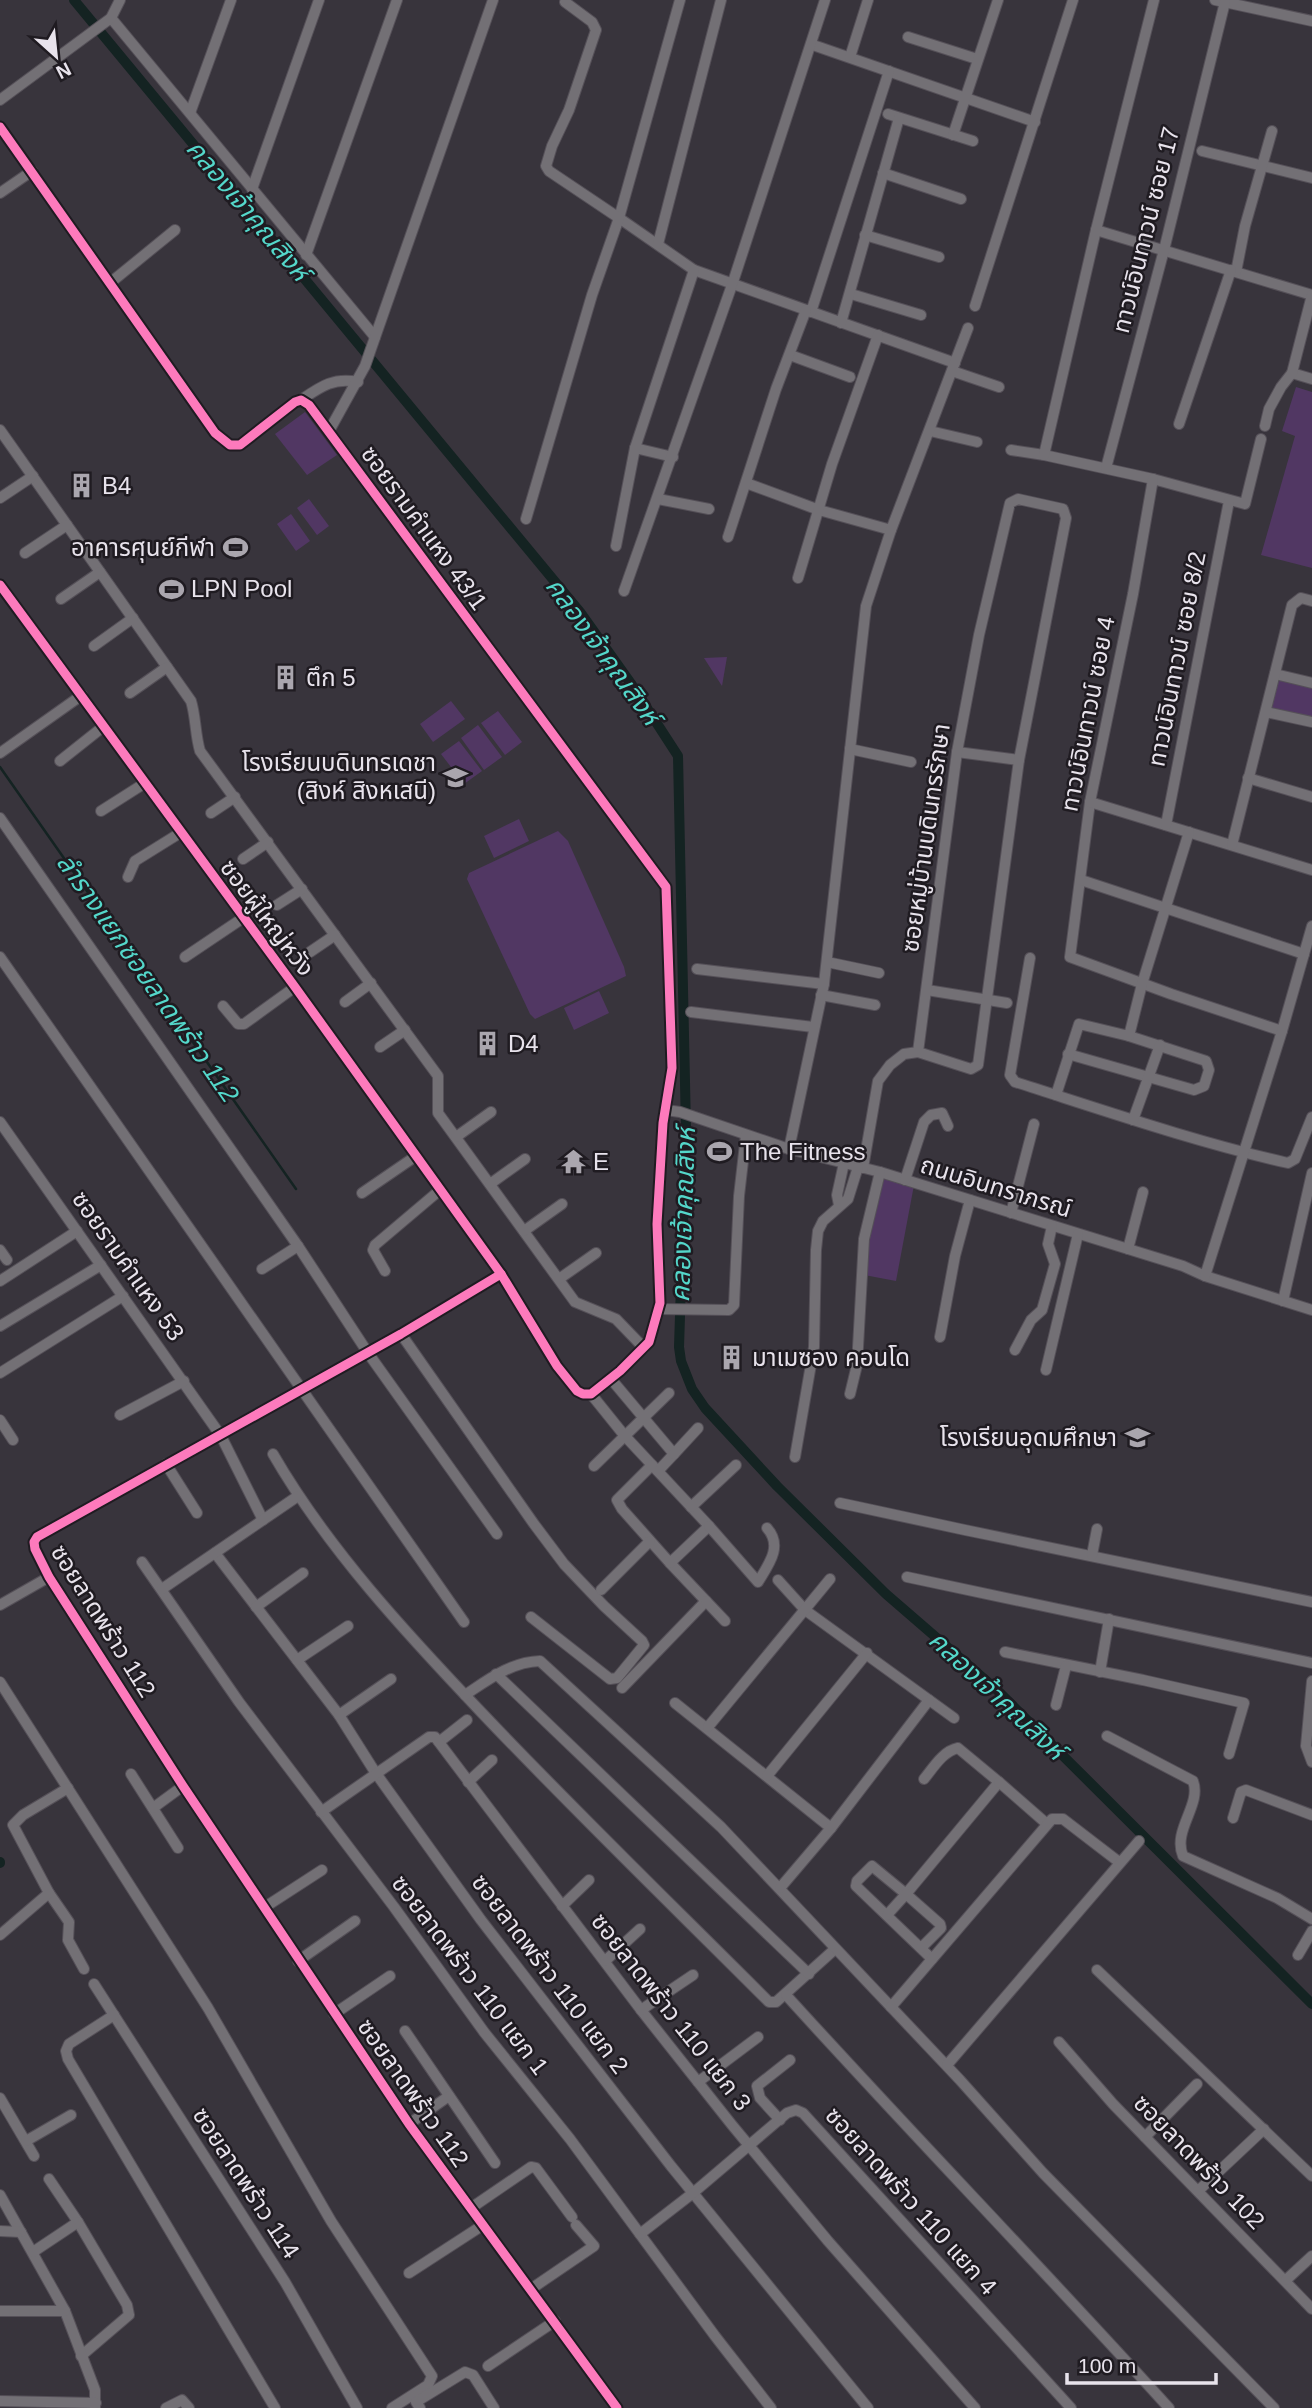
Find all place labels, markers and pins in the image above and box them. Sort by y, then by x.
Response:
building icon: B4 [68,472,96,500]
place label: B4 [102,472,131,499]
place label: อาคารศุนย์กีฬา [71,534,215,563]
sports icon: อาคารศุนย์กีฬา [221,534,249,562]
sports icon: LPN Pool [157,575,185,603]
place label: LPN Pool [191,575,292,602]
building icon: ตึก 5 [272,664,300,692]
place label: ตึก 5 [306,664,356,691]
place label: โรงเรียนบดินทรเดชา (สิงห์ สิงหเสนี) [242,749,436,804]
school or university icon: โรงเรียนบดินทรเดชา (สิงห์ สิงหเสนี) [442,763,470,791]
building icon: D4 [474,1030,502,1058]
place label: D4 [508,1030,539,1057]
sports icon: The Fitness [706,1138,734,1166]
place label: The Fitness [740,1138,865,1165]
temple icon: E [559,1148,587,1176]
place label: E [593,1148,609,1175]
building icon: มาเมซอง คอนโด [718,1344,746,1372]
place label: มาเมซอง คอนโด [752,1344,910,1371]
place label: โรงเรียนอุดมศึกษา [940,1424,1117,1453]
school or university icon: โรงเรียนอุดมศึกษา [1123,1424,1151,1452]

